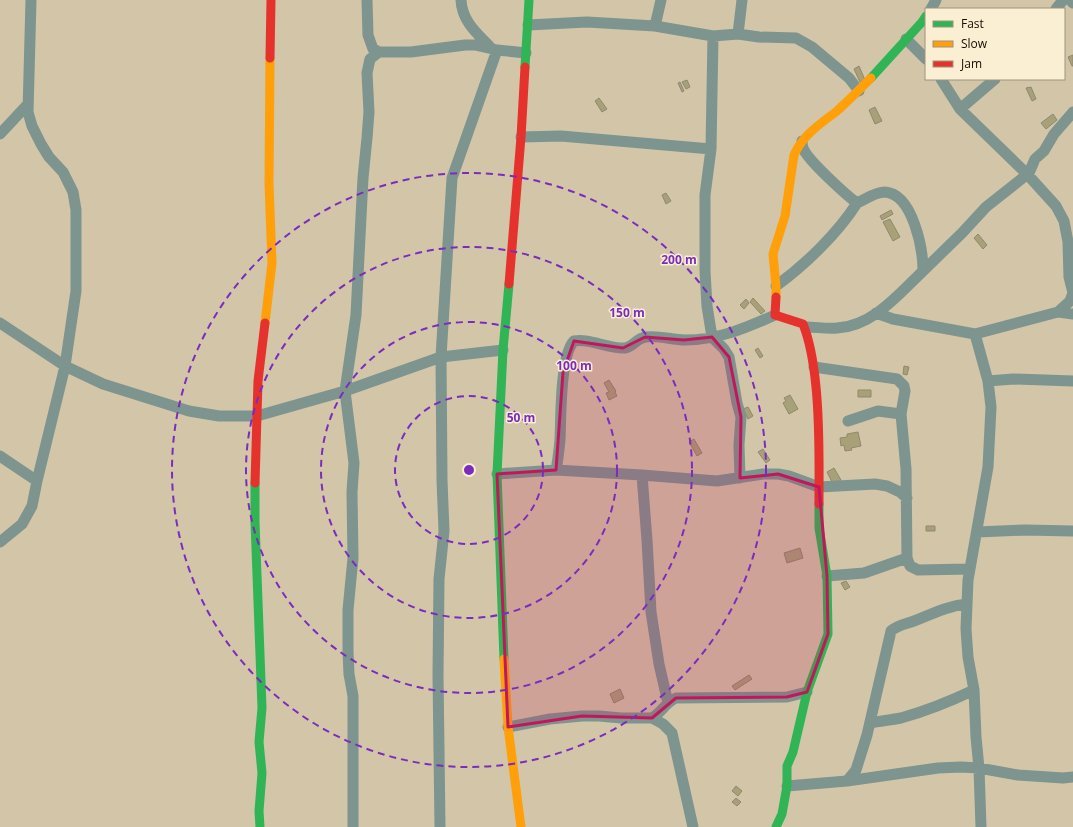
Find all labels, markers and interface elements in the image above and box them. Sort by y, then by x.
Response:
legend [925,8,1065,80]
text: Fast [961,15,984,32]
text: Slow [961,35,988,52]
text: Jam [960,55,982,72]
text: 200 m [661,251,697,268]
text: 150 m [609,304,645,321]
text: 100 m [556,357,592,374]
text: 50 m [507,409,535,426]
centre of rings [462,463,476,477]

